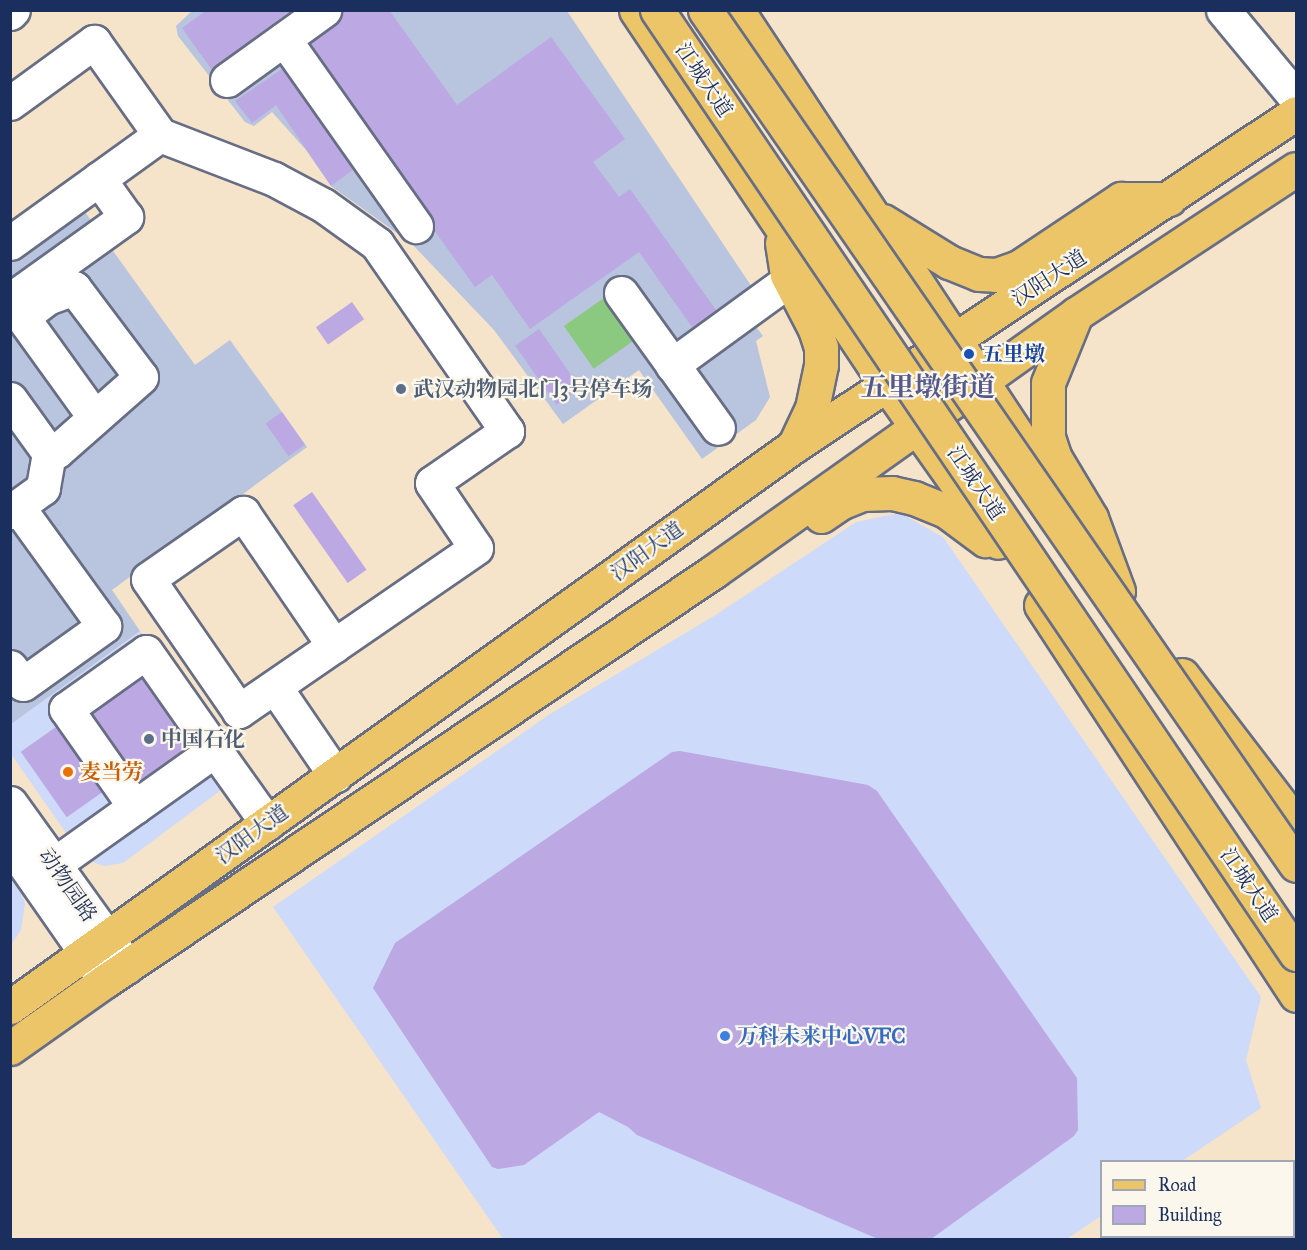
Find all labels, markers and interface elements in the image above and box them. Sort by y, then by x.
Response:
street label: 江城大道 [670,38,738,122]
street label: 汉阳大道 [1007,245,1091,311]
place label: 五里墩 [982,341,1045,367]
marker: 五里墩 [960,345,978,363]
district label: 五里墩街道 [861,371,995,403]
place label: 武汉动物园北门3号停车场 [413,376,652,402]
marker: 武汉动物园北门3号停车场 [394,382,408,396]
street label: 江城大道 [942,441,1010,525]
street label: 汉阳大道 [606,516,688,586]
place label: 中国石化 [161,726,245,752]
marker: 中国石化 [142,732,156,746]
place label: 麦当劳 [80,759,143,785]
marker: 麦当劳 [61,765,75,779]
street label: 汉阳大道 [211,799,293,869]
street label: 动物园路 [34,843,102,927]
street label: 江城大道 [1215,843,1283,927]
place label: 万科未来中心VFC [737,1023,906,1049]
marker: 万科未来中心VFC [718,1029,732,1043]
legend [1100,1160,1295,1238]
text: Road [1158,1174,1196,1196]
text: Building [1158,1204,1221,1226]

